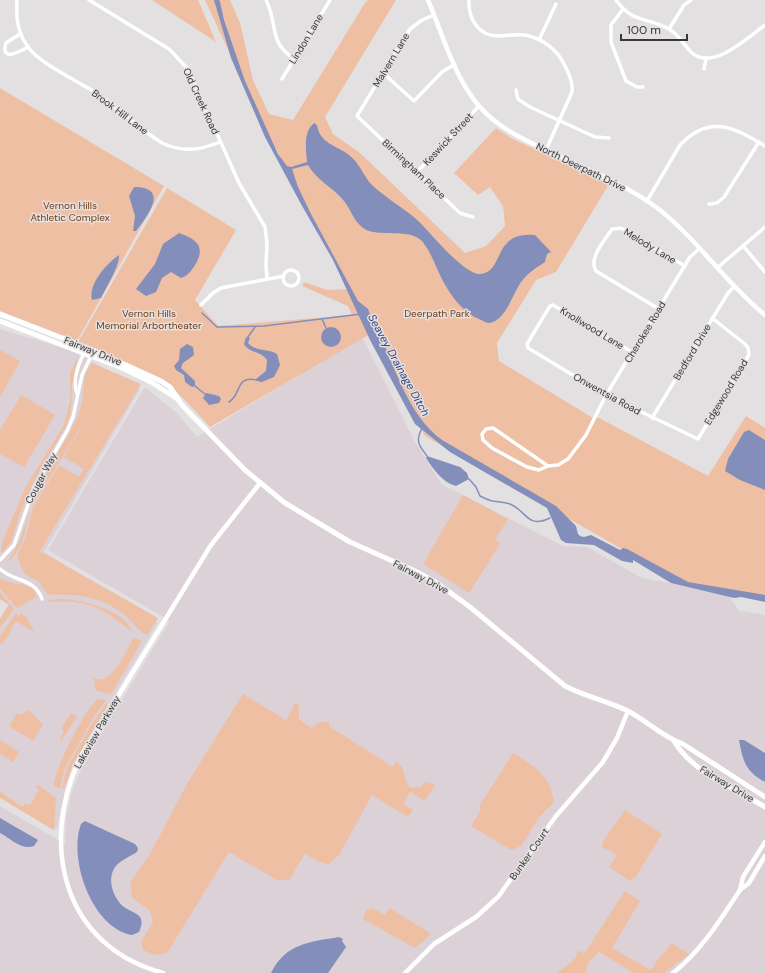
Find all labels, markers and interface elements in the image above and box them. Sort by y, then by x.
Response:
street label: Lindon Lane [286,11,326,66]
scale bar [621,16,687,42]
text: 100 m [627,22,661,38]
street label: Malvern Lane [370,30,412,89]
street label: Old Creek Road [180,66,222,136]
street label: Brook Hill Lane [89,86,151,138]
street label: Keswick Street [420,110,476,168]
street label: Birmingham Place [379,136,449,202]
street label: North Deerpath Drive [534,140,628,195]
park label: Vernon Hills Athletic Complex [30,199,110,224]
street label: Melody Lane [621,225,679,267]
street label: Cherokee Road [621,299,669,365]
street label: Knollwood Lane [558,304,627,352]
park label: Vernon Hills Memorial Arbortheater [96,307,202,332]
park label: Deerpath Park [404,307,470,320]
water label: Seavey Drainage Ditch [365,312,433,418]
street label: Bedford Drive [670,321,714,382]
street label: Fairway Drive [62,334,124,369]
street label: Edgewood Road [701,357,751,427]
street label: Onwentsia Road [571,370,643,418]
street label: Cougar Way [22,450,60,506]
street label: Fairway Drive [391,557,451,597]
street label: Lakeview Parkway [71,693,123,771]
street label: Fairway Drive [697,763,757,805]
street label: Bunker Court [506,825,552,883]

